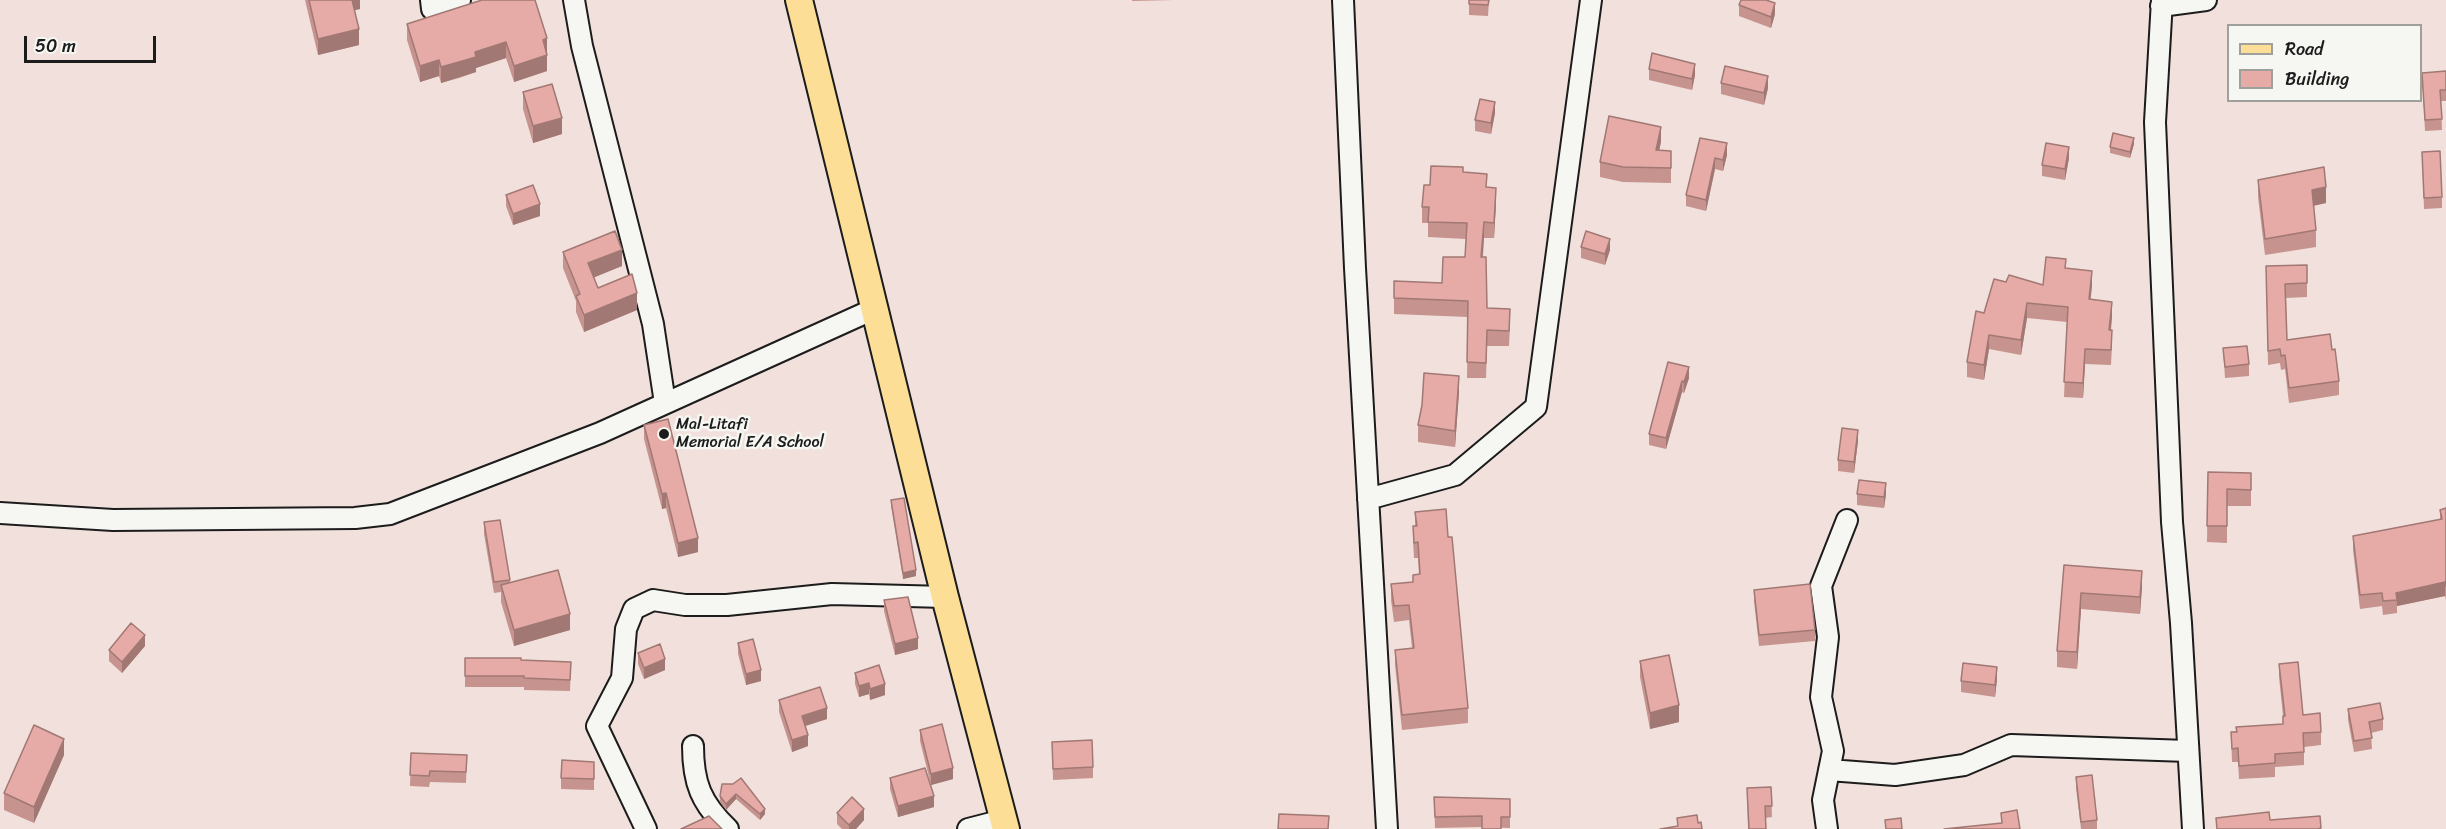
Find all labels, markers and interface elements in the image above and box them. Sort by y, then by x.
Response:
scale bar [27,24,159,62]
legend [2227,24,2422,102]
text: 50 m [35,30,76,62]
text: Road [2285,33,2324,65]
text: Building [2285,63,2349,95]
place label: Mal-Litafi Memorial E/A School [676,415,824,453]
marker: Mal-Litafi Memorial E/A School [657,427,671,441]

